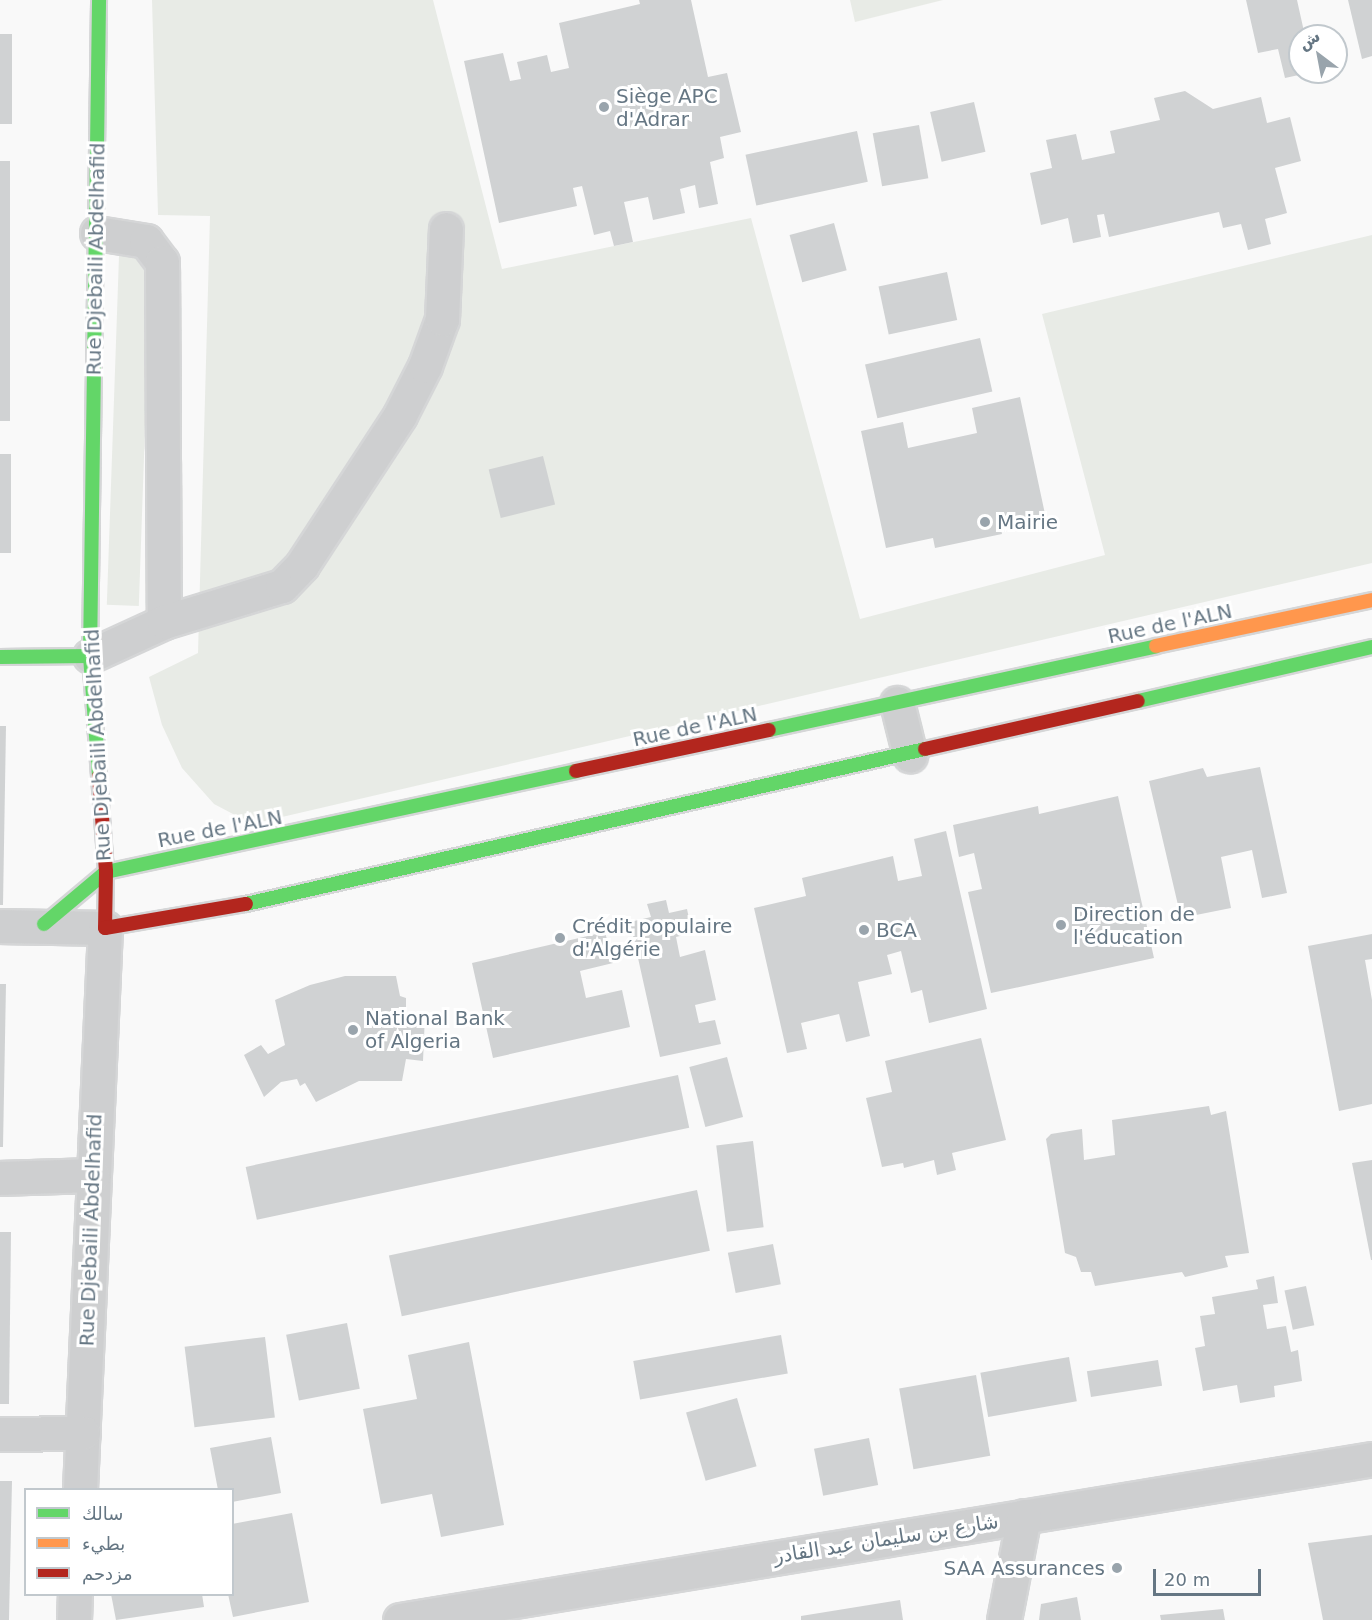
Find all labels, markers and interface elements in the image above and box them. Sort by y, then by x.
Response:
north arrow [1288,24,1348,84]
text: ش [1295,26,1324,54]
place label: Siège APC d'Adrar [616,84,718,131]
marker: Siège APC d'Adrar [597,100,611,114]
street label: Rue Djebaili Abdelhafid [82,142,110,376]
place label: Mairie [997,510,1058,534]
marker: Mairie [978,515,992,529]
street label: Rue de l'ALN [1106,599,1234,649]
street label: Rue Djebaili Abdelhafid [80,628,116,862]
street label: Rue de l'ALN [631,702,759,752]
street label: Rue de l'ALN [156,805,284,853]
place label: Direction de l'éducation [1073,902,1195,949]
place label: Crédit populaire d'Algérie [572,915,732,962]
place label: BCA [876,918,917,942]
marker: Direction de l'éducation [1054,918,1068,932]
marker: BCA [857,923,871,937]
marker: Crédit populaire d'Algérie [553,931,567,945]
place label: National Bank of Algeria [365,1006,505,1053]
marker: National Bank of Algeria [346,1023,360,1037]
street label: Rue Djebaili Abdelhafid [75,1113,107,1347]
legend [24,1488,234,1596]
text: سالك [82,1503,123,1524]
street label: شارع بن سليمان عبد القادر [772,1509,1000,1569]
text: بطيء [82,1533,125,1554]
place label: SAA Assurances [944,1556,1105,1580]
scale bar [1156,1557,1264,1595]
marker: SAA Assurances [1110,1561,1124,1575]
text: مزدحم [82,1563,133,1584]
text: 20 m [1164,1569,1210,1590]

